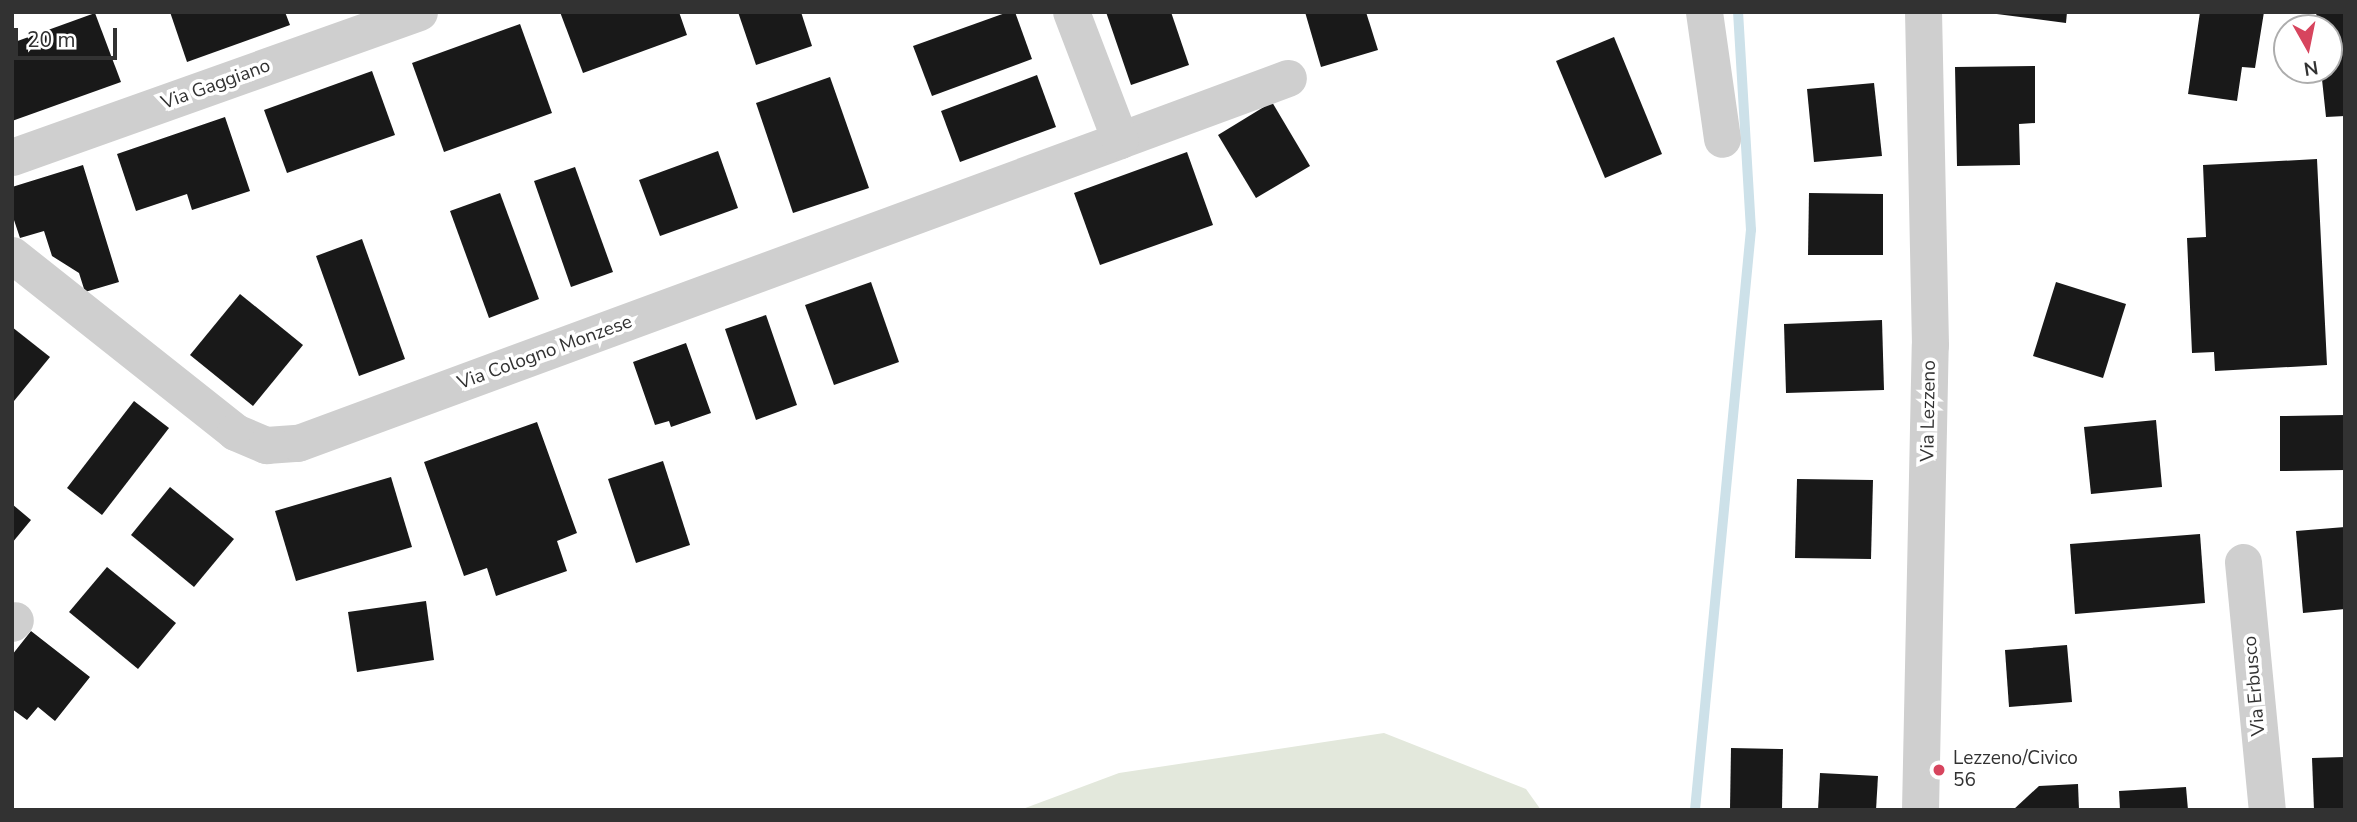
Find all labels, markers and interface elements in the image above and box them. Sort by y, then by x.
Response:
scale bar [18,14,121,58]
north arrow [2273,14,2343,84]
text: 20 m [27,26,76,54]
text: N [2302,54,2320,82]
street label: Via Gaggiano [158,55,274,115]
street label: Via Cologno Monzese [455,311,635,395]
street label: Via Lezzeno [1917,360,1941,462]
street label: Via Erbusco [2239,635,2271,737]
place label: Lezzeno/Civico 56 [1953,748,2078,792]
marker: Lezzeno/Civico 56 [1931,762,1947,778]

